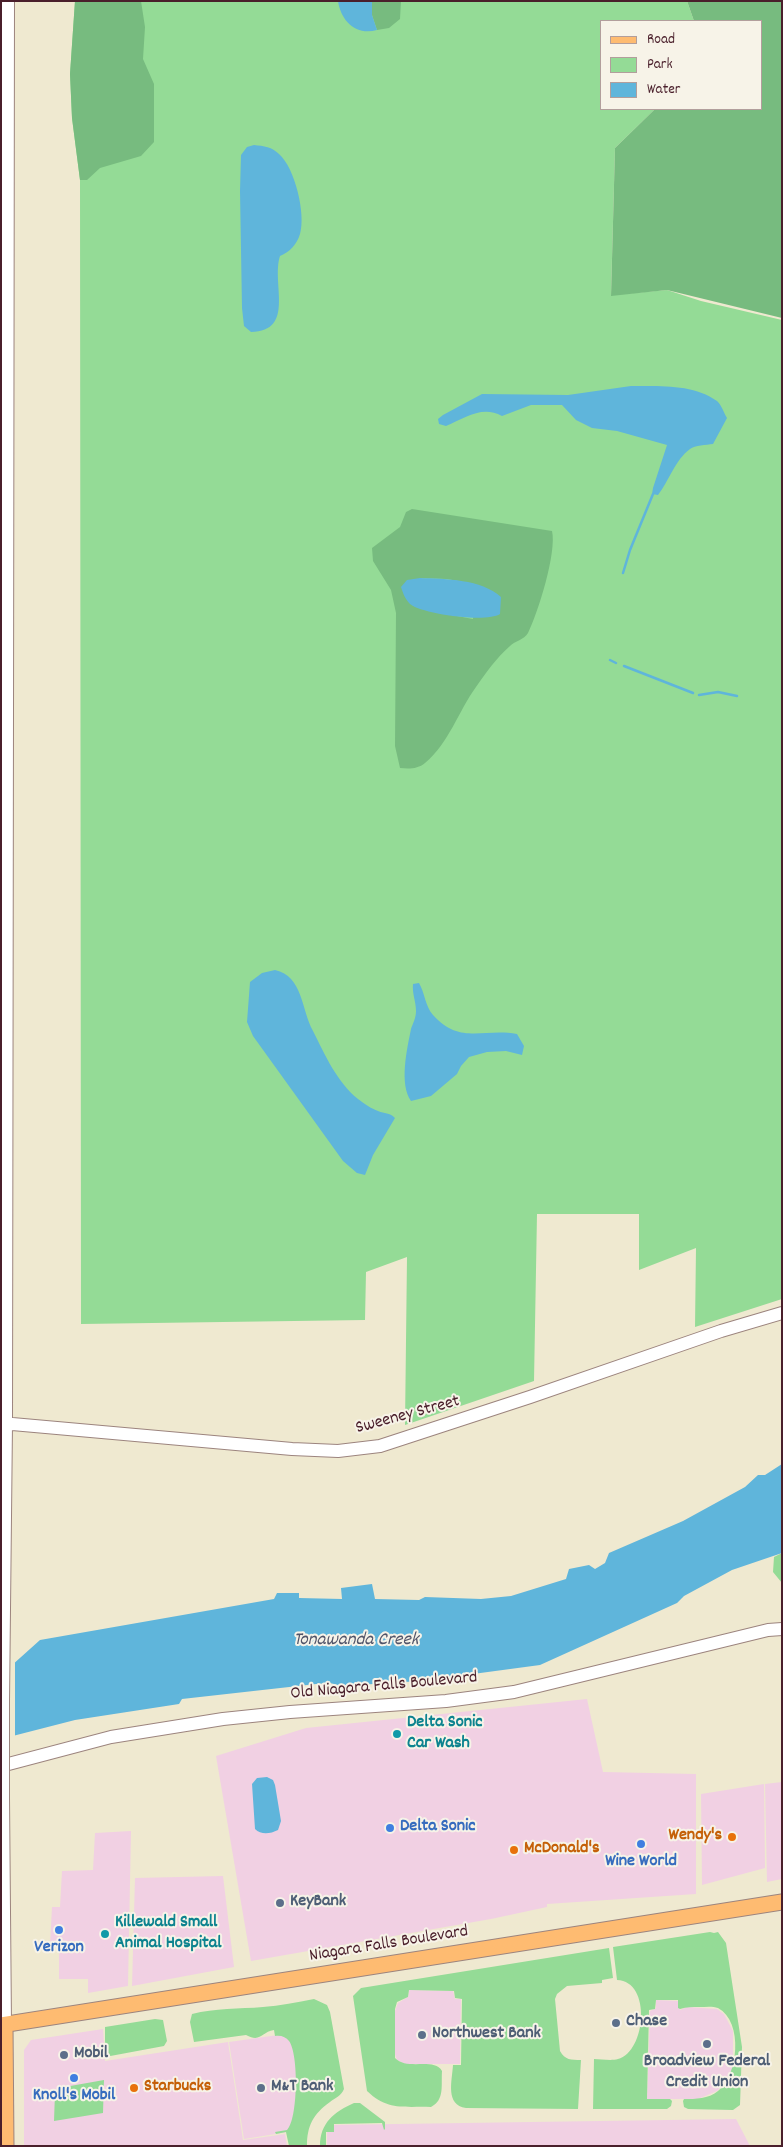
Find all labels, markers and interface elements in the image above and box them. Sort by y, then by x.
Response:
legend [600,20,763,110]
text: Road [647,29,675,51]
text: Park [647,54,673,76]
text: Water [647,79,680,101]
street label: Sweeney Street [354,1392,462,1440]
water label: Tonawanda Creek [293,1630,419,1652]
street label: Old Niagara Falls Boulevard [290,1668,478,1706]
place label: Delta Sonic Car Wash [407,1713,482,1756]
marker: Delta Sonic Car Wash [391,1728,403,1740]
place label: Delta Sonic [400,1817,475,1839]
marker: Delta Sonic [384,1822,396,1834]
place label: Wendy's [669,1826,722,1848]
marker: Wendy's [726,1831,738,1843]
marker: Wine World [635,1838,647,1850]
place label: McDonald's [524,1839,600,1861]
marker: McDonald's [508,1844,520,1856]
place label: Wine World [605,1852,677,1874]
place label: KeyBank [290,1892,346,1914]
marker: KeyBank [274,1897,286,1909]
place label: Killewald Small Animal Hospital [115,1913,221,1956]
street label: Niagara Falls Boulevard [308,1922,470,1968]
marker: Verizon [53,1924,65,1936]
marker: Killewald Small Animal Hospital [99,1928,111,1940]
place label: Verizon [34,1938,84,1960]
place label: Chase [626,2012,667,2034]
marker: Chase [610,2017,622,2029]
place label: Northwest Bank [432,2024,541,2046]
marker: Northwest Bank [416,2029,428,2041]
marker: Broadview Federal Credit Union [701,2038,713,2050]
place label: Mobil [74,2044,108,2066]
marker: Mobil [58,2049,70,2061]
place label: Broadview Federal Credit Union [644,2052,770,2094]
marker: Knoll's Mobil [68,2072,80,2084]
place label: Starbucks [144,2077,211,2099]
place label: M&T Bank [271,2077,333,2099]
marker: Starbucks [128,2082,140,2094]
marker: M&T Bank [255,2082,267,2094]
place label: Knoll's Mobil [33,2086,115,2108]

